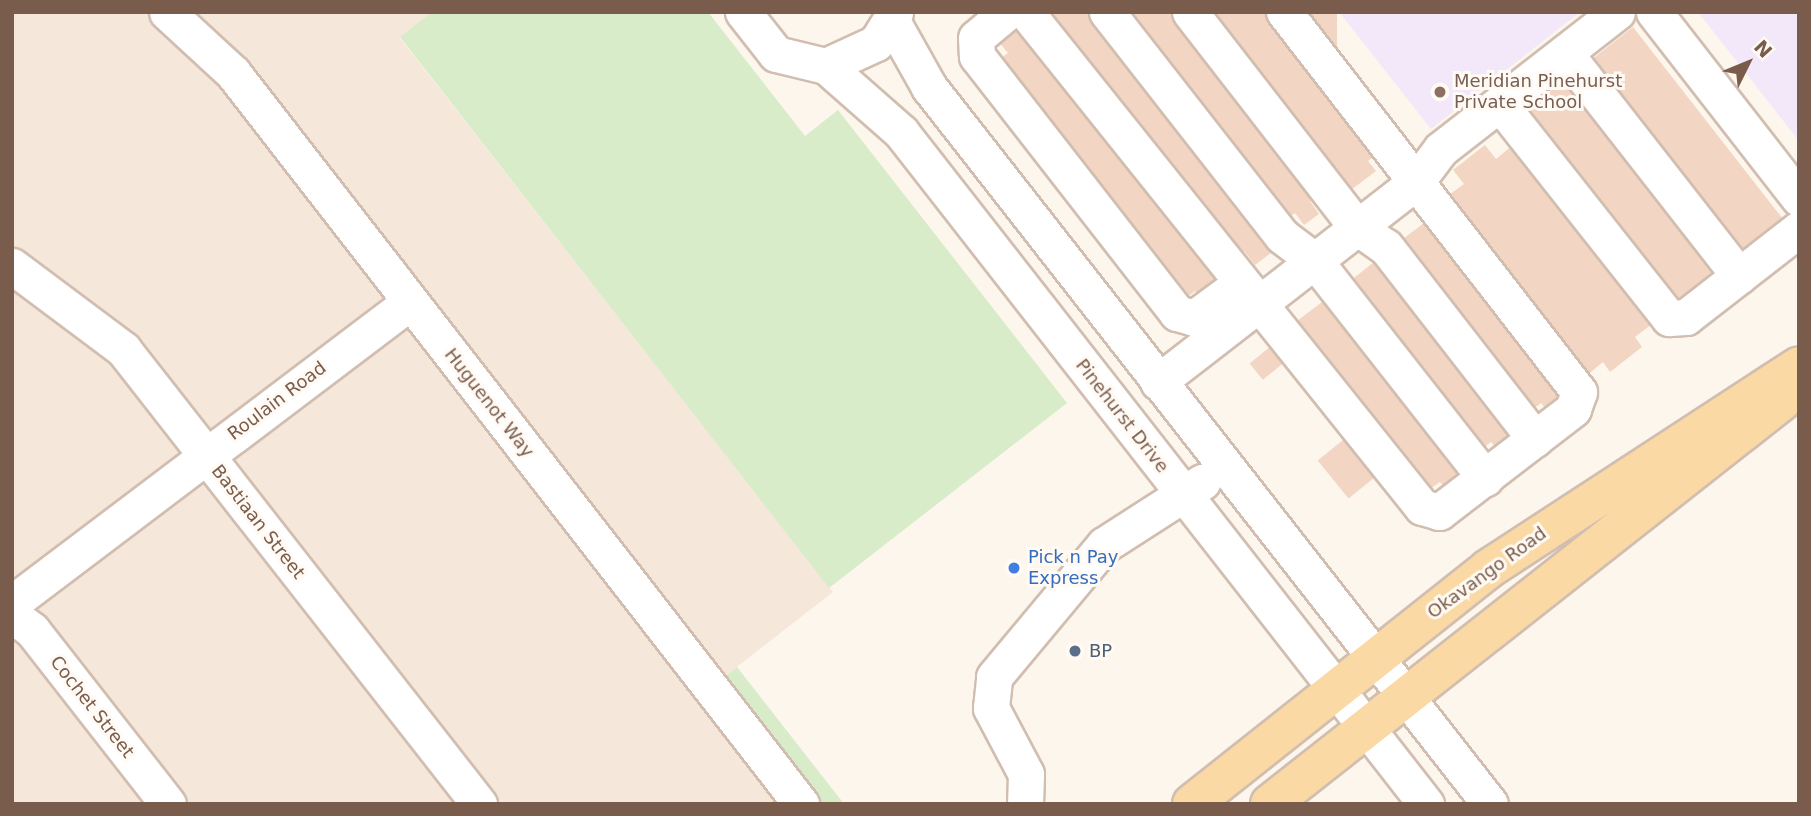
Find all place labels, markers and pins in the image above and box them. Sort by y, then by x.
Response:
place label: Meridian Pinehurst Private School [1454,71,1622,114]
marker: Meridian Pinehurst Private School [1432,84,1448,100]
place label: Pick n Pay Express [1028,547,1118,590]
marker: Pick n Pay Express [1006,560,1022,576]
place label: BP [1089,640,1112,662]
marker: BP [1067,643,1083,659]

